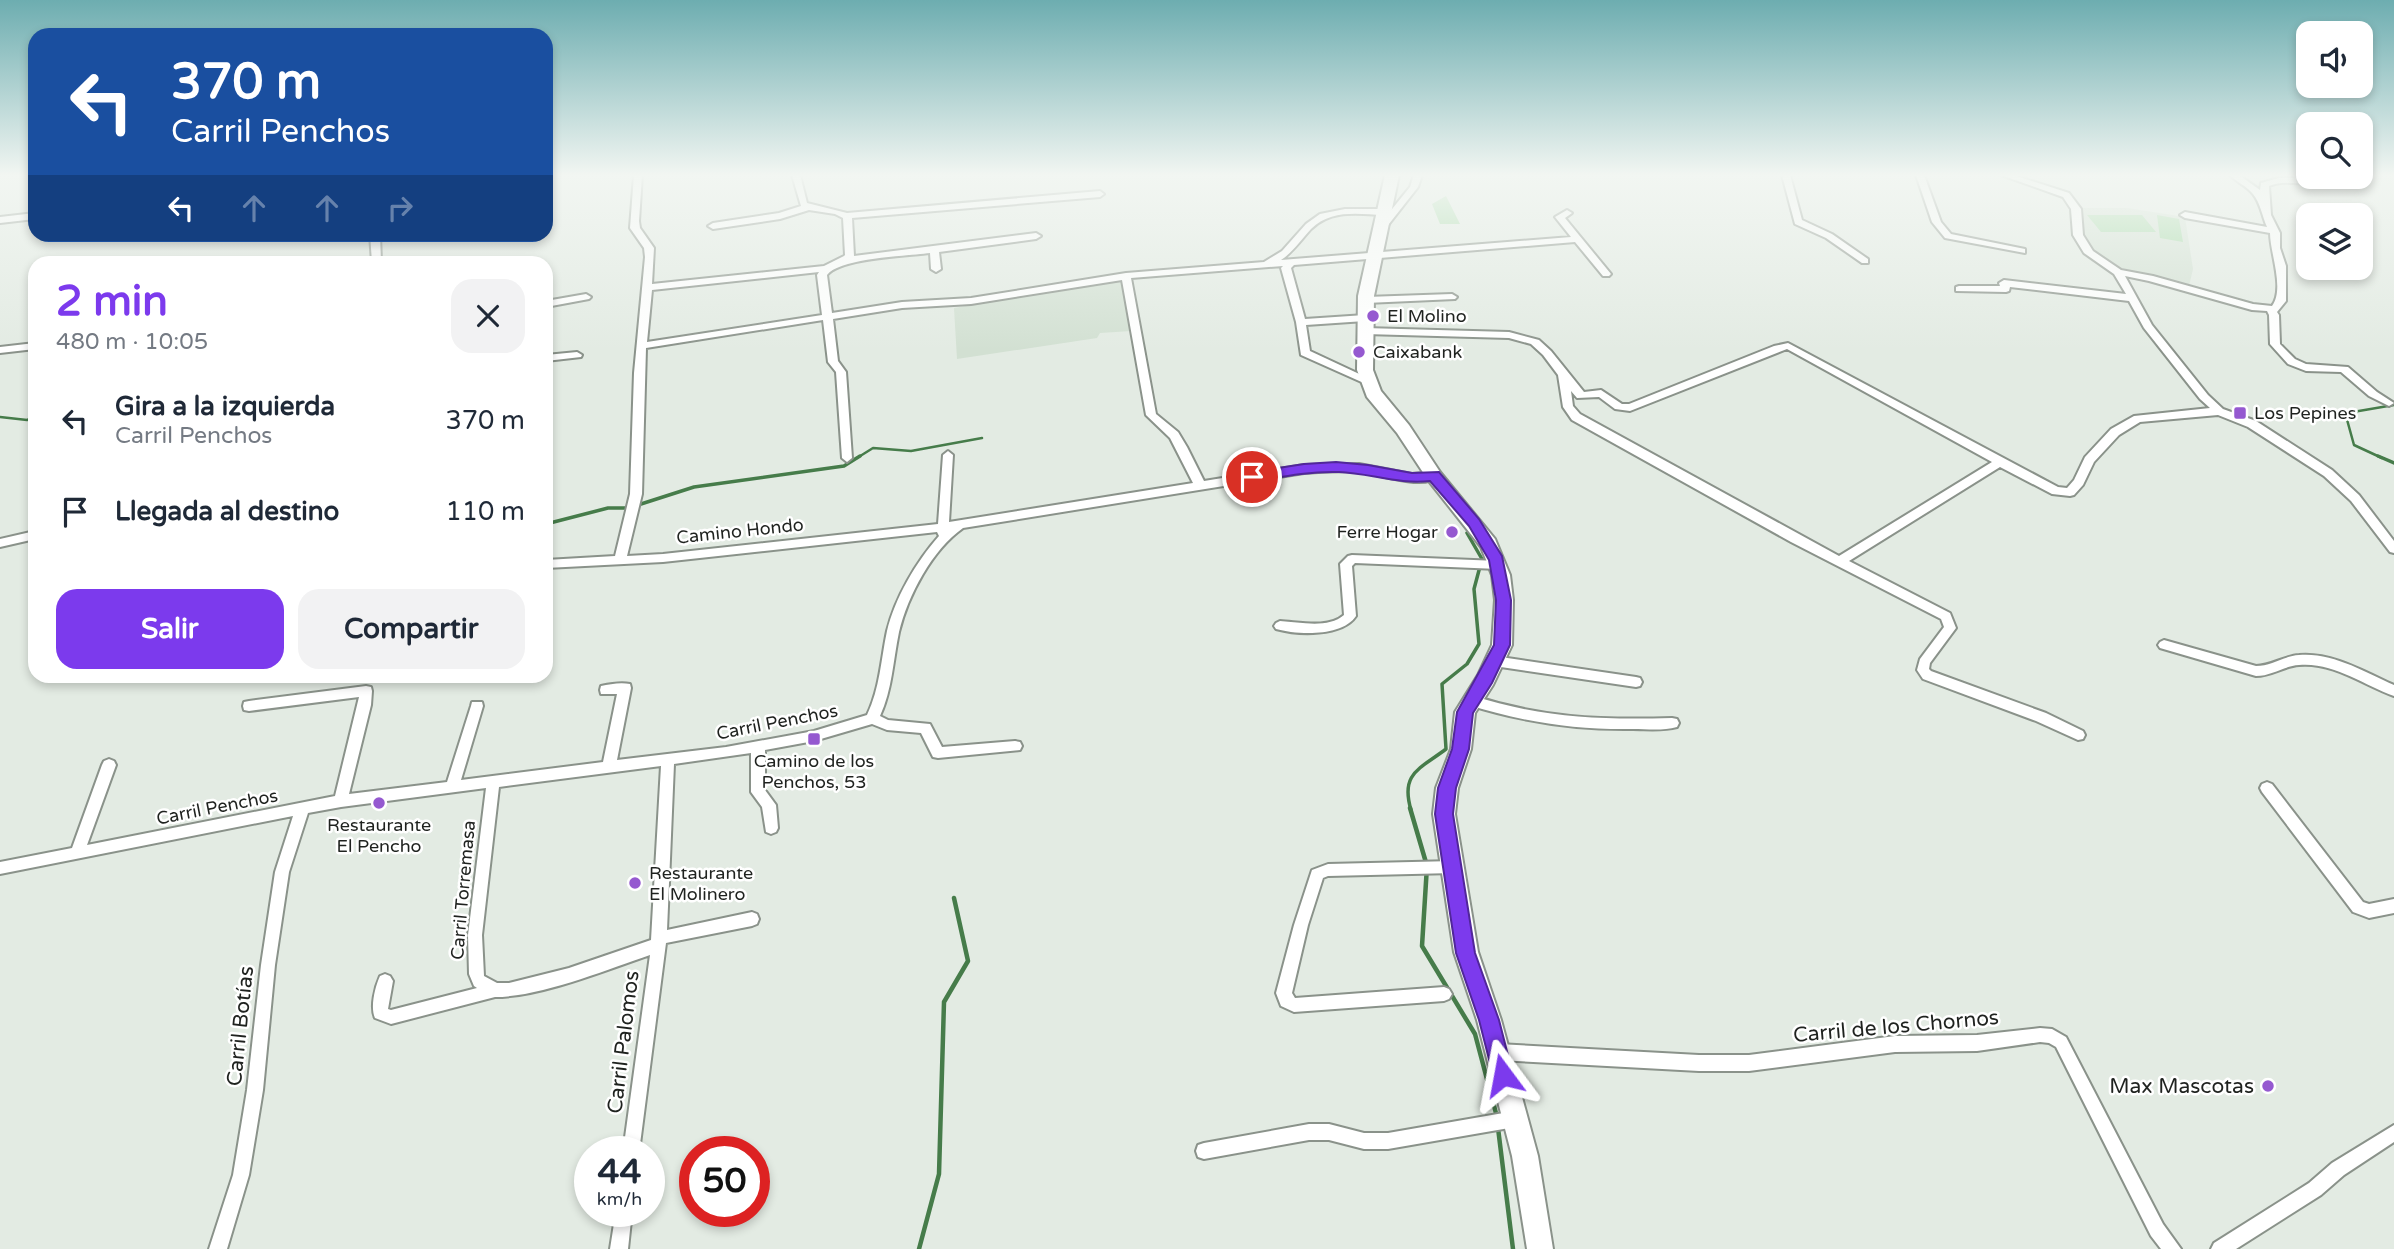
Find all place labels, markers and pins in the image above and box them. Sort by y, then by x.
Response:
place label: El Molino [1387,305,1467,327]
marker: El Molino [1365,308,1381,324]
place label: Caixabank [1373,341,1462,363]
marker: Caixabank [1351,344,1367,360]
place label: Los Pepines [2254,402,2356,424]
marker: Los Pepines [2232,405,2248,421]
pin [1222,447,1282,507]
place label: Ferre Hogar [1337,521,1438,543]
marker: Ferre Hogar [1444,524,1460,540]
marker: Camino de los Penchos, 53 [806,731,822,747]
place label: Camino de los Penchos, 53 [754,750,874,793]
marker: Restaurante El Pencho [371,795,387,811]
place label: Restaurante El Pencho [327,814,431,857]
place label: Restaurante El Molinero [649,862,753,905]
marker: Restaurante El Molinero [627,875,643,891]
place label: Max Mascotas [2109,1074,2254,1099]
marker: Max Mascotas [2260,1078,2276,1094]

